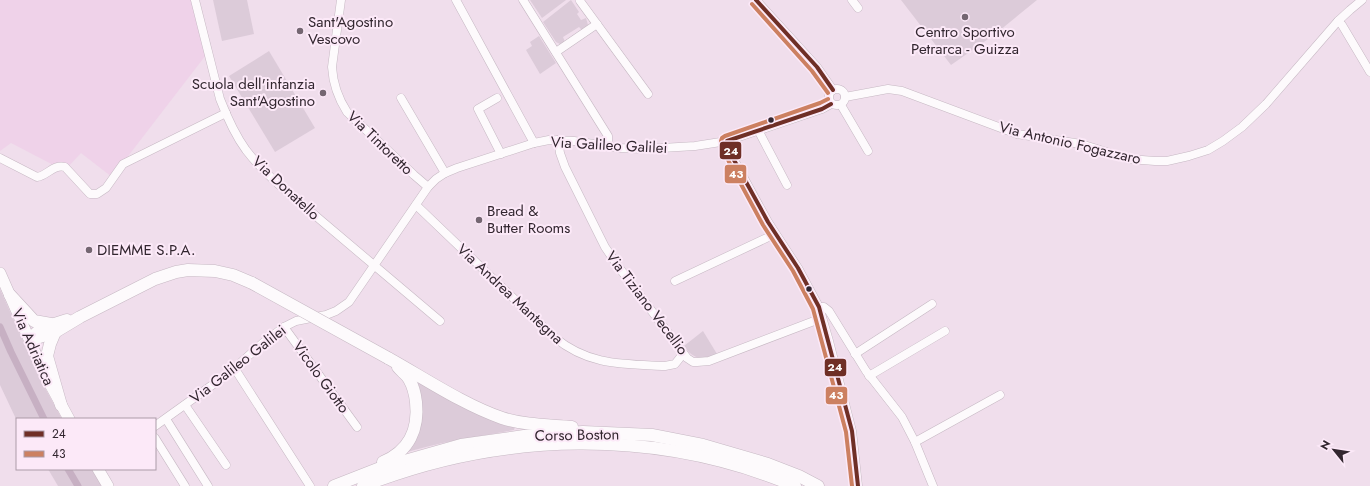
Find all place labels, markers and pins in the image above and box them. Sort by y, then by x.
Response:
place label: Sant'Agostino Vescovo [308,11,393,50]
marker: Centro Sportivo Petrarca - Guizza [960,12,970,22]
place label: Centro Sportivo Petrarca - Guizza [911,21,1019,60]
marker: Sant'Agostino Vescovo [295,26,305,36]
place label: Scuola dell'infanzia Sant'Agostino [192,73,315,112]
marker: Scuola dell'infanzia Sant'Agostino [318,88,328,98]
unlabelled marker [766,115,776,125]
place label: Bread & Butter Rooms [487,200,570,239]
marker: Bread & Butter Rooms [474,215,484,225]
place label: DIEMME S.P.A. [97,239,195,261]
marker: DIEMME S.P.A. [84,245,94,255]
unlabelled marker [804,284,814,294]

